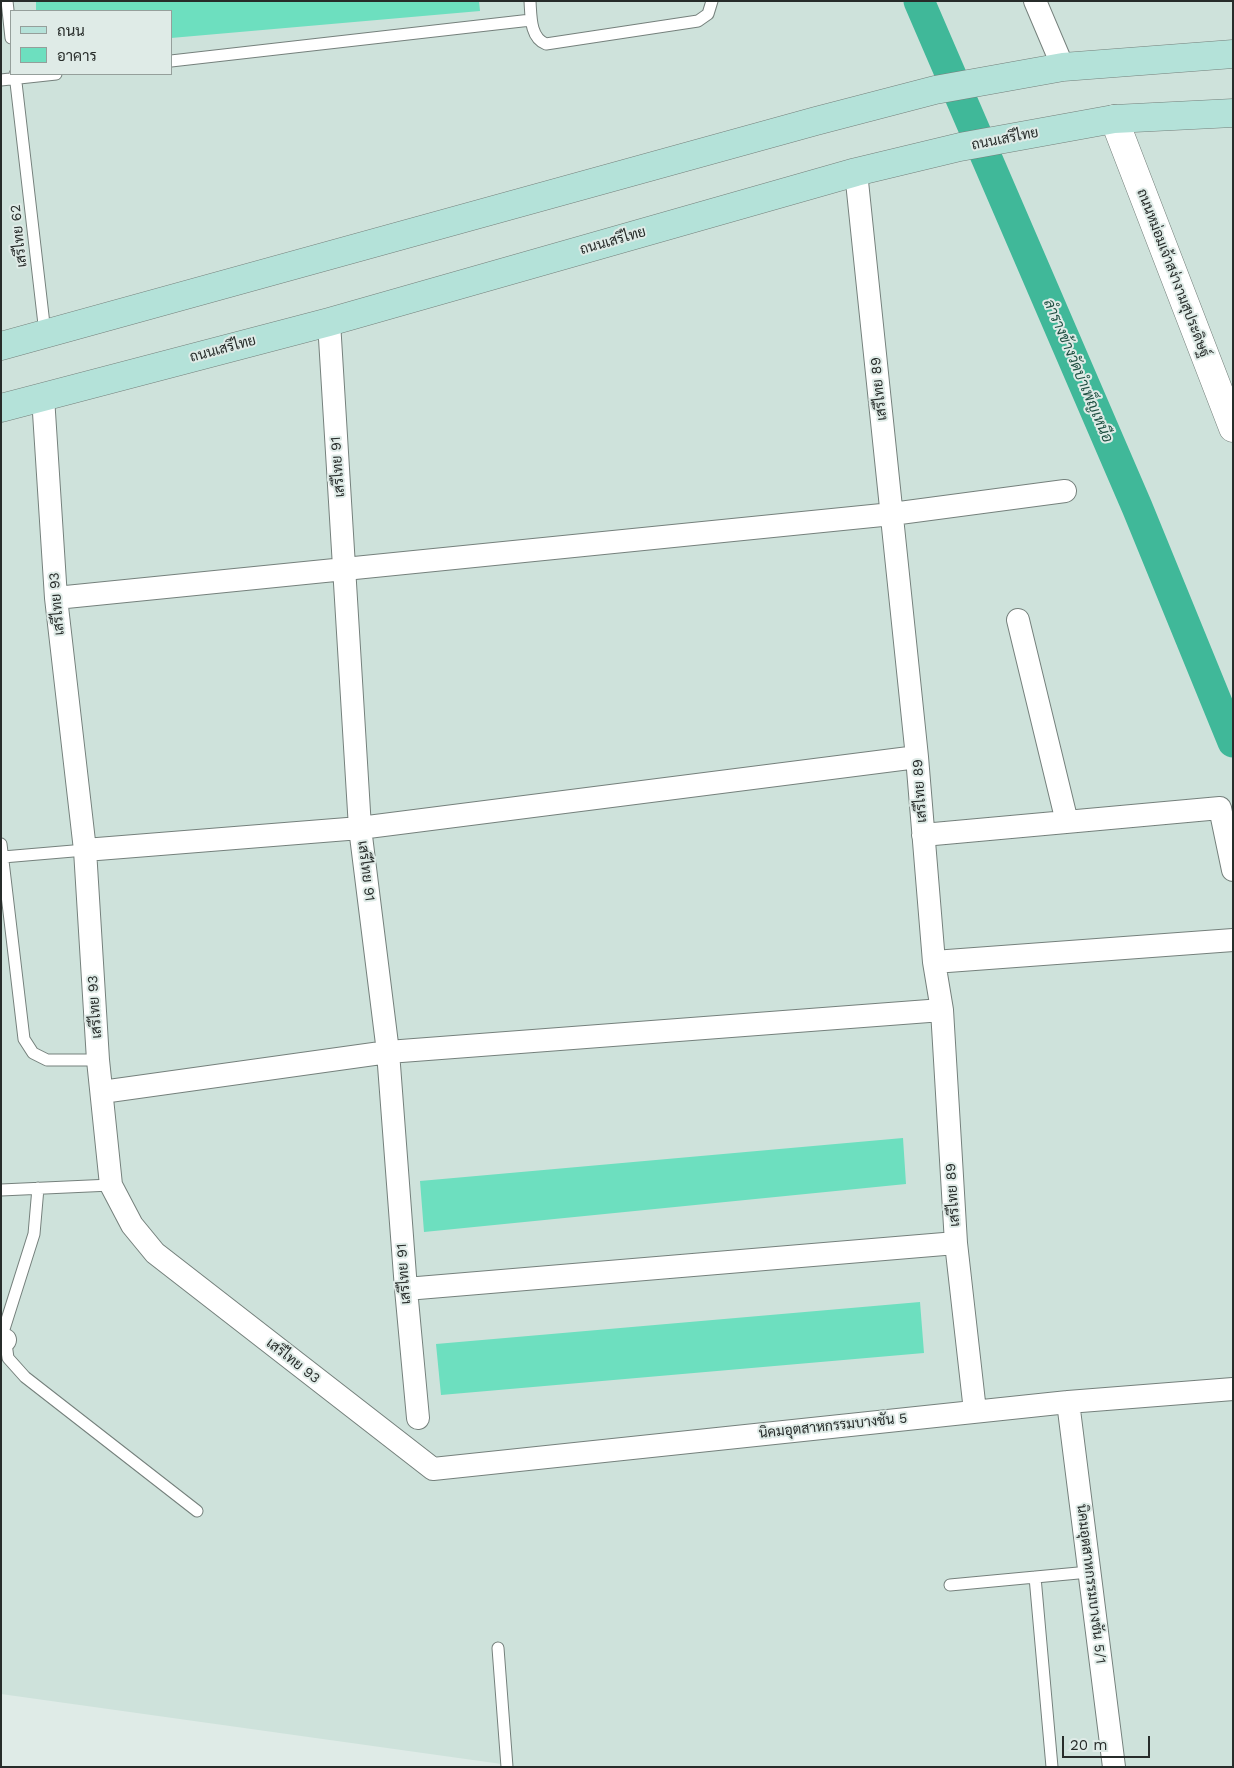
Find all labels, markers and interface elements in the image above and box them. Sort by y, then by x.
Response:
legend [10,10,172,75]
text: ถนน [57,22,85,40]
text: อาคาร [57,47,97,65]
street label: ถนนเสรีไทย [970,124,1040,154]
street label: ถนนหม่อมเจ้าสง่างามสุประดิษฐ์ [1133,186,1213,360]
street label: เสรีไทย 62 [7,204,31,268]
street label: ถนนเสรีไทย [578,224,648,258]
water label: ลำรางข้างวัดบำเพ็ญเหนือ [1040,296,1116,446]
street label: ถนนเสรีไทย [188,332,258,366]
street label: เสรีไทย 89 [867,356,891,422]
street label: เสรีไทย 91 [328,436,348,498]
street label: เสรีไทย 93 [46,572,68,636]
street label: เสรีไทย 89 [909,759,931,823]
street label: เสรีไทย 91 [354,840,378,902]
street label: เสรีไทย 93 [84,975,106,1039]
street label: เสรีไทย 89 [942,1163,964,1227]
street label: เสรีไทย 91 [394,1243,414,1305]
street label: เสรีไทย 93 [263,1335,323,1387]
street label: นิคมอุตสาหกรรมบางชัน 5 [758,1410,908,1442]
street label: นิคมอุตสาหกรรมบางชัน 5/1 [1073,1503,1109,1665]
scale bar [1064,1726,1152,1758]
text: 20 m [1070,1736,1108,1754]

